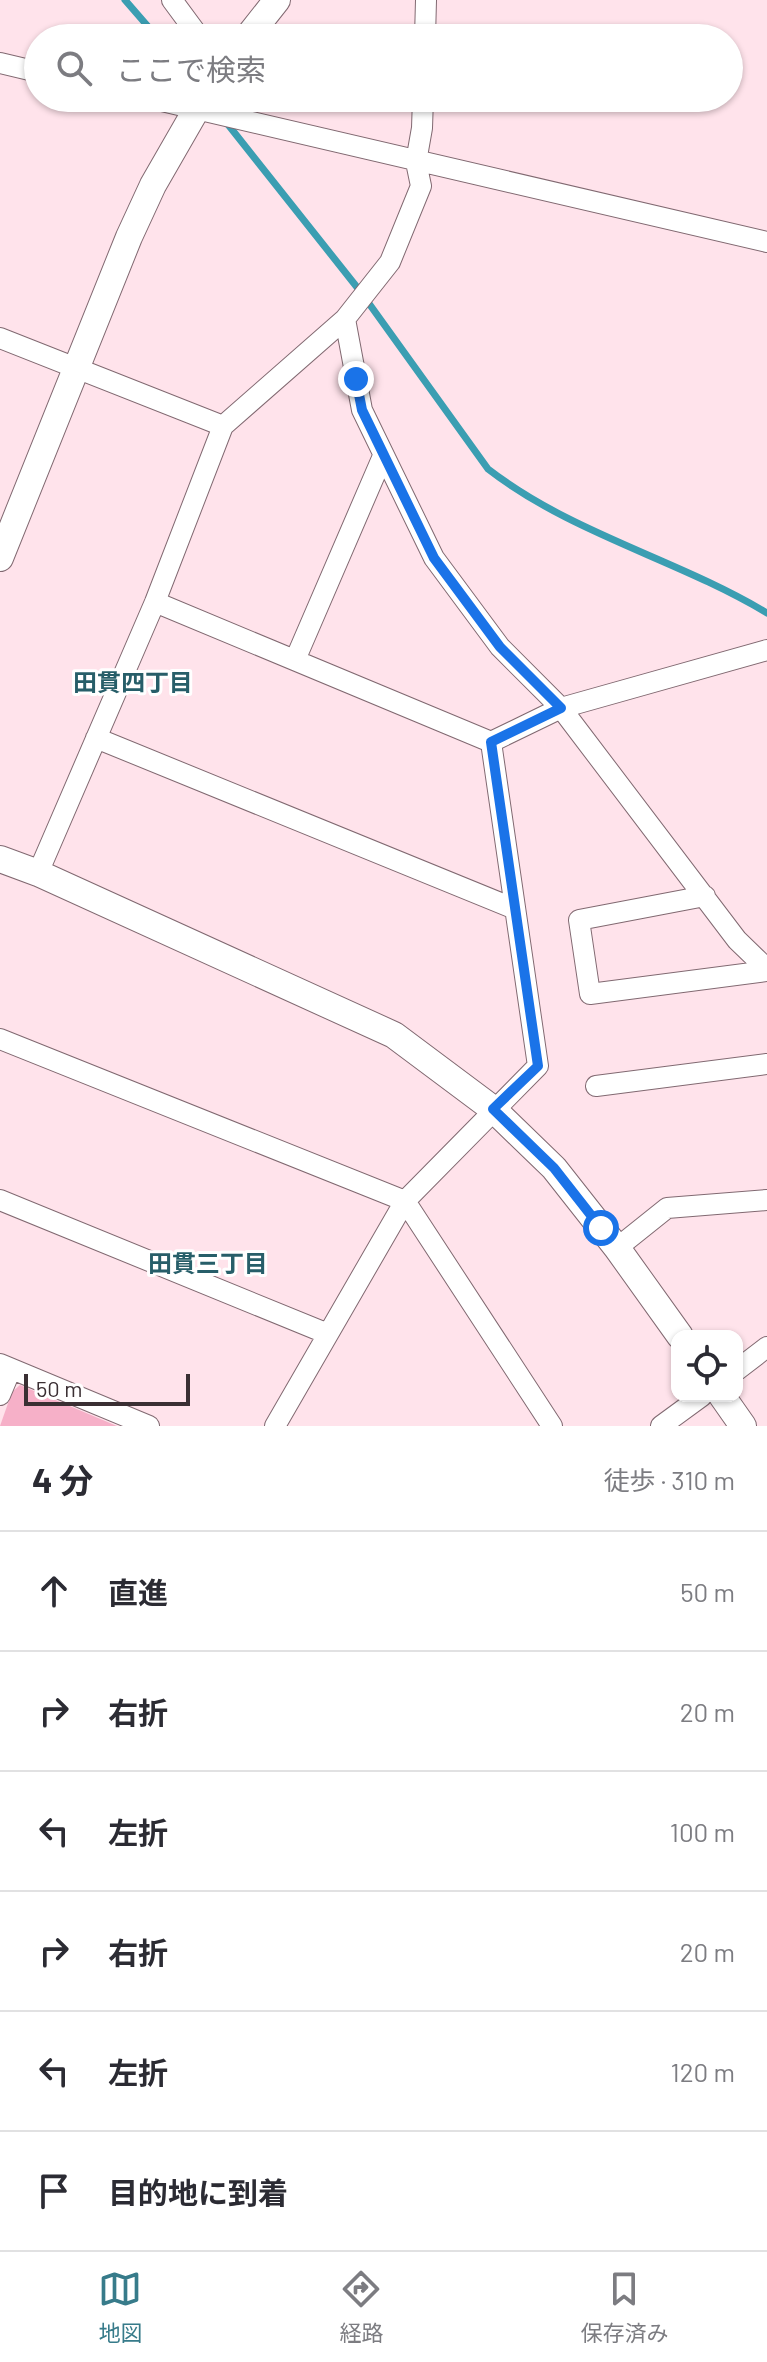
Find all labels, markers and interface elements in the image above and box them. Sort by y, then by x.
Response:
search box [24,24,743,112]
icon: search [52,46,96,90]
text: ここで検索 [116,51,266,87]
route end [338,361,374,397]
district label: 田貫四丁目 [73,667,193,696]
route start [583,1210,619,1246]
district label: 田貫三丁目 [148,1248,268,1277]
map controls [671,1330,743,1402]
button: locate [671,1330,743,1402]
scale bar [24,1370,190,1406]
text: 50 m [36,1375,82,1401]
text: 4 分 [32,1459,93,1500]
text: 徒歩 · 310 m [603,1464,735,1495]
icon: ahead [32,1569,76,1613]
text: 直進 [108,1574,168,1610]
text: 50 m [680,1576,735,1607]
icon: right [32,1689,76,1733]
text: 右折 [108,1694,168,1730]
text: 20 m [680,1696,735,1727]
icon: left [32,1809,76,1853]
text: 左折 [108,1814,168,1850]
text: 100 m [670,1816,735,1847]
icon: right [32,1929,76,1973]
text: 右折 [108,1934,168,1970]
text: 20 m [680,1936,735,1967]
icon: left [32,2049,76,2093]
text: 左折 [108,2054,168,2090]
text: 120 m [671,2056,735,2087]
icon: arrive [32,2169,76,2213]
text: 目的地に到着 [108,2174,288,2210]
tab: 地図 [98,2267,143,2347]
tab: 経路 [339,2267,384,2347]
tab: 保存済み [580,2267,669,2347]

